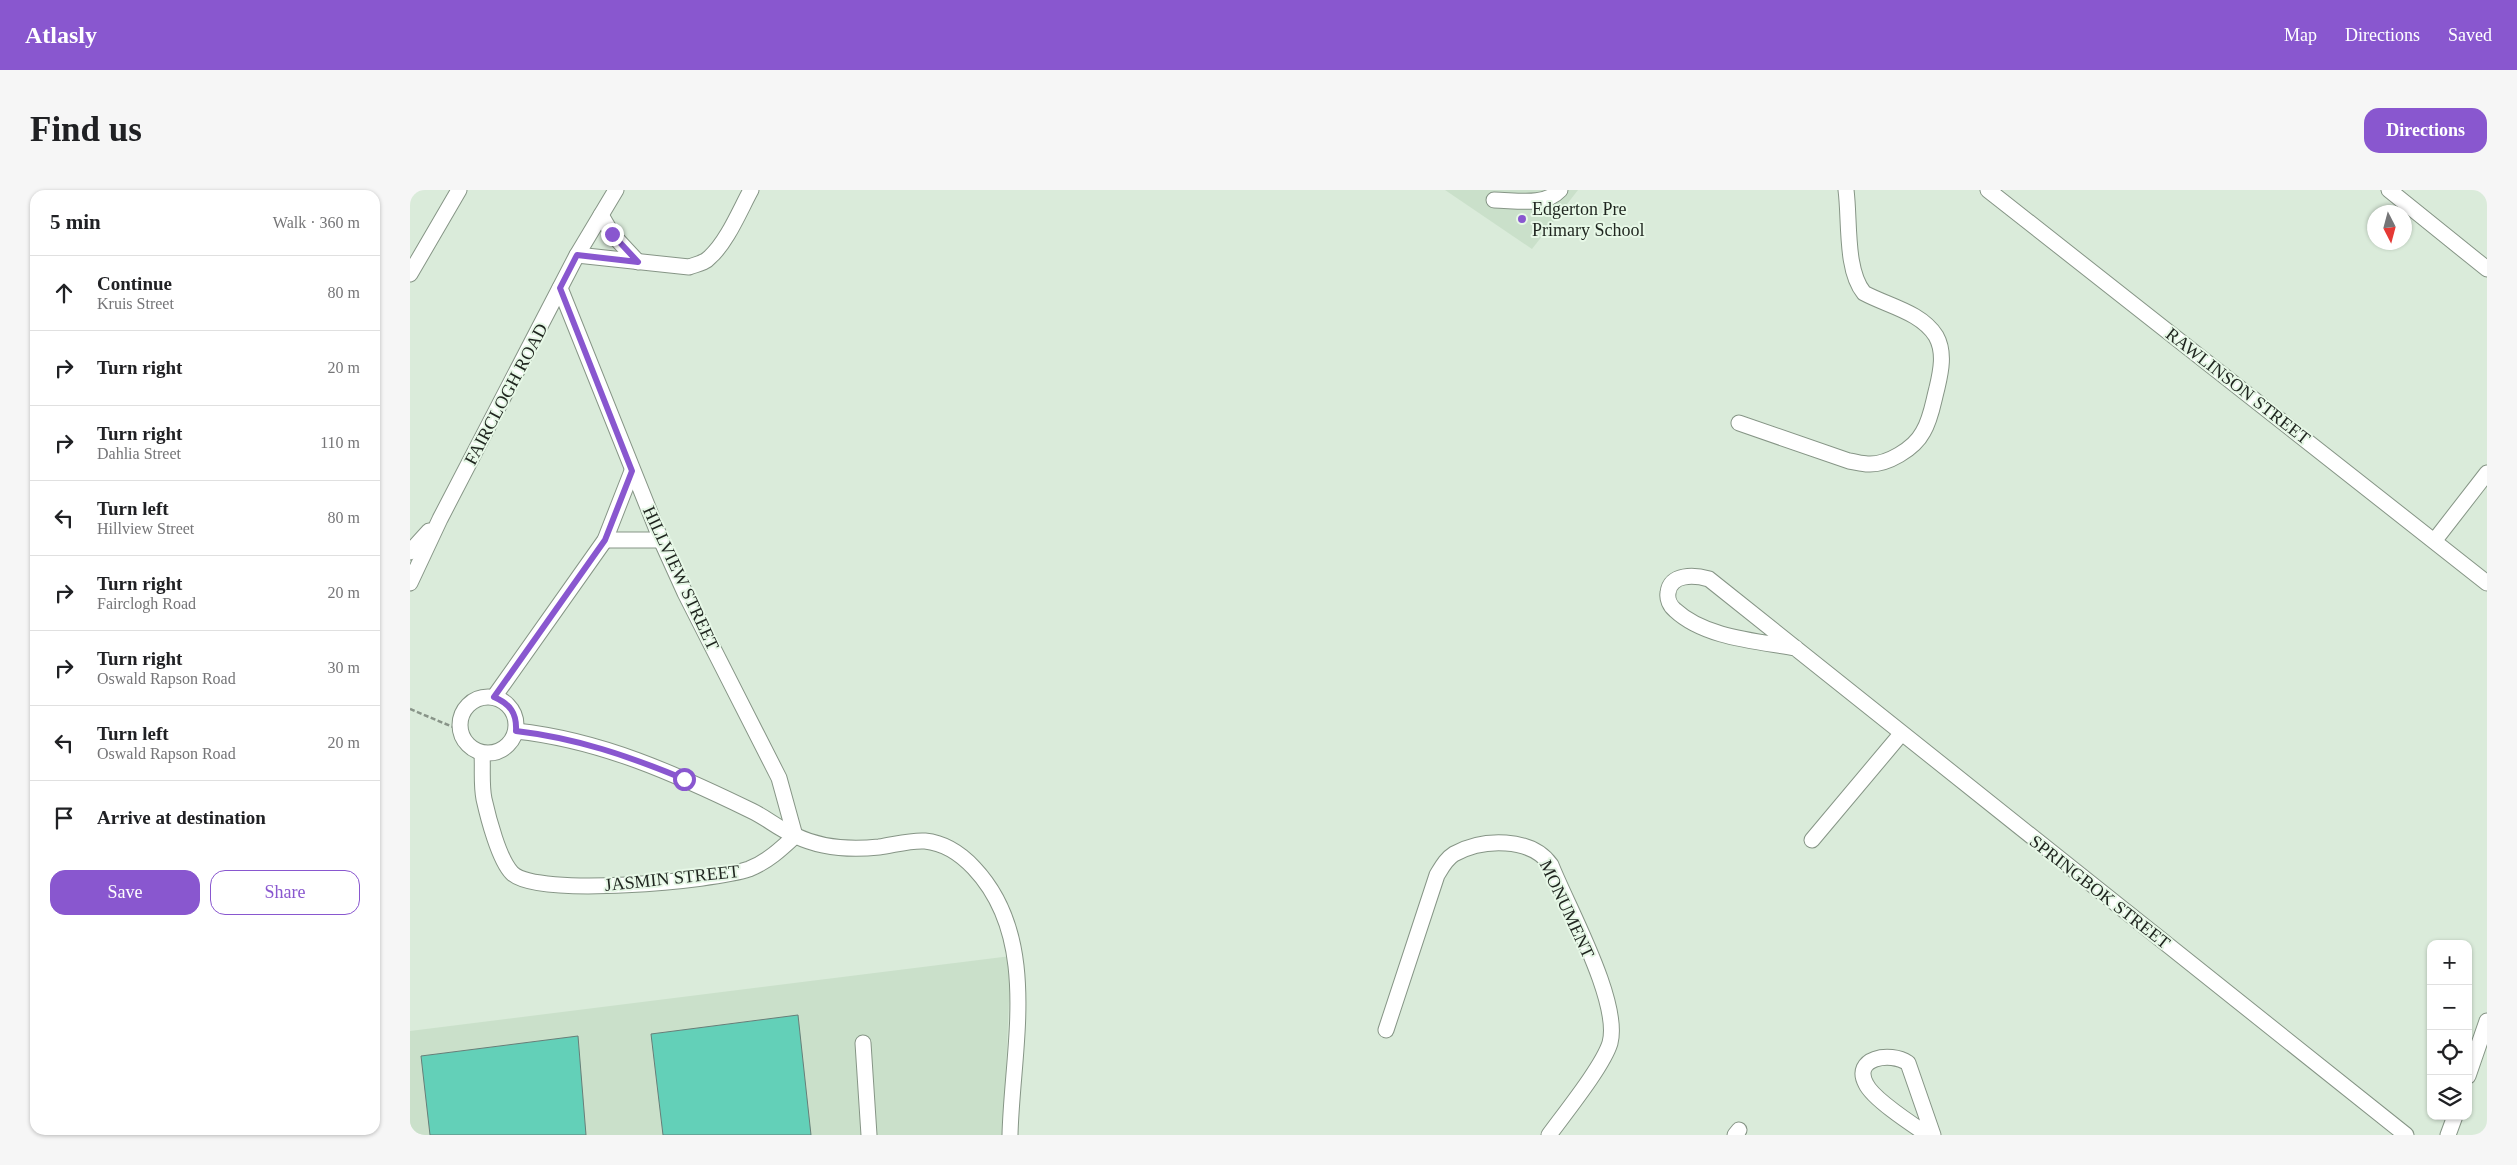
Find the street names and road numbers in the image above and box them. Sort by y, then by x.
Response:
street label: FAIRCLOGH ROAD [460,320,552,468]
street label: RAWLINSON STREET [2162,324,2314,448]
street label: HILLVIEW STREET [639,503,723,653]
street label: SPRINGBOK STREET [2026,831,2174,953]
street label: MONUMENT [1536,857,1598,961]
street label: JASMIN STREET [604,861,740,895]

